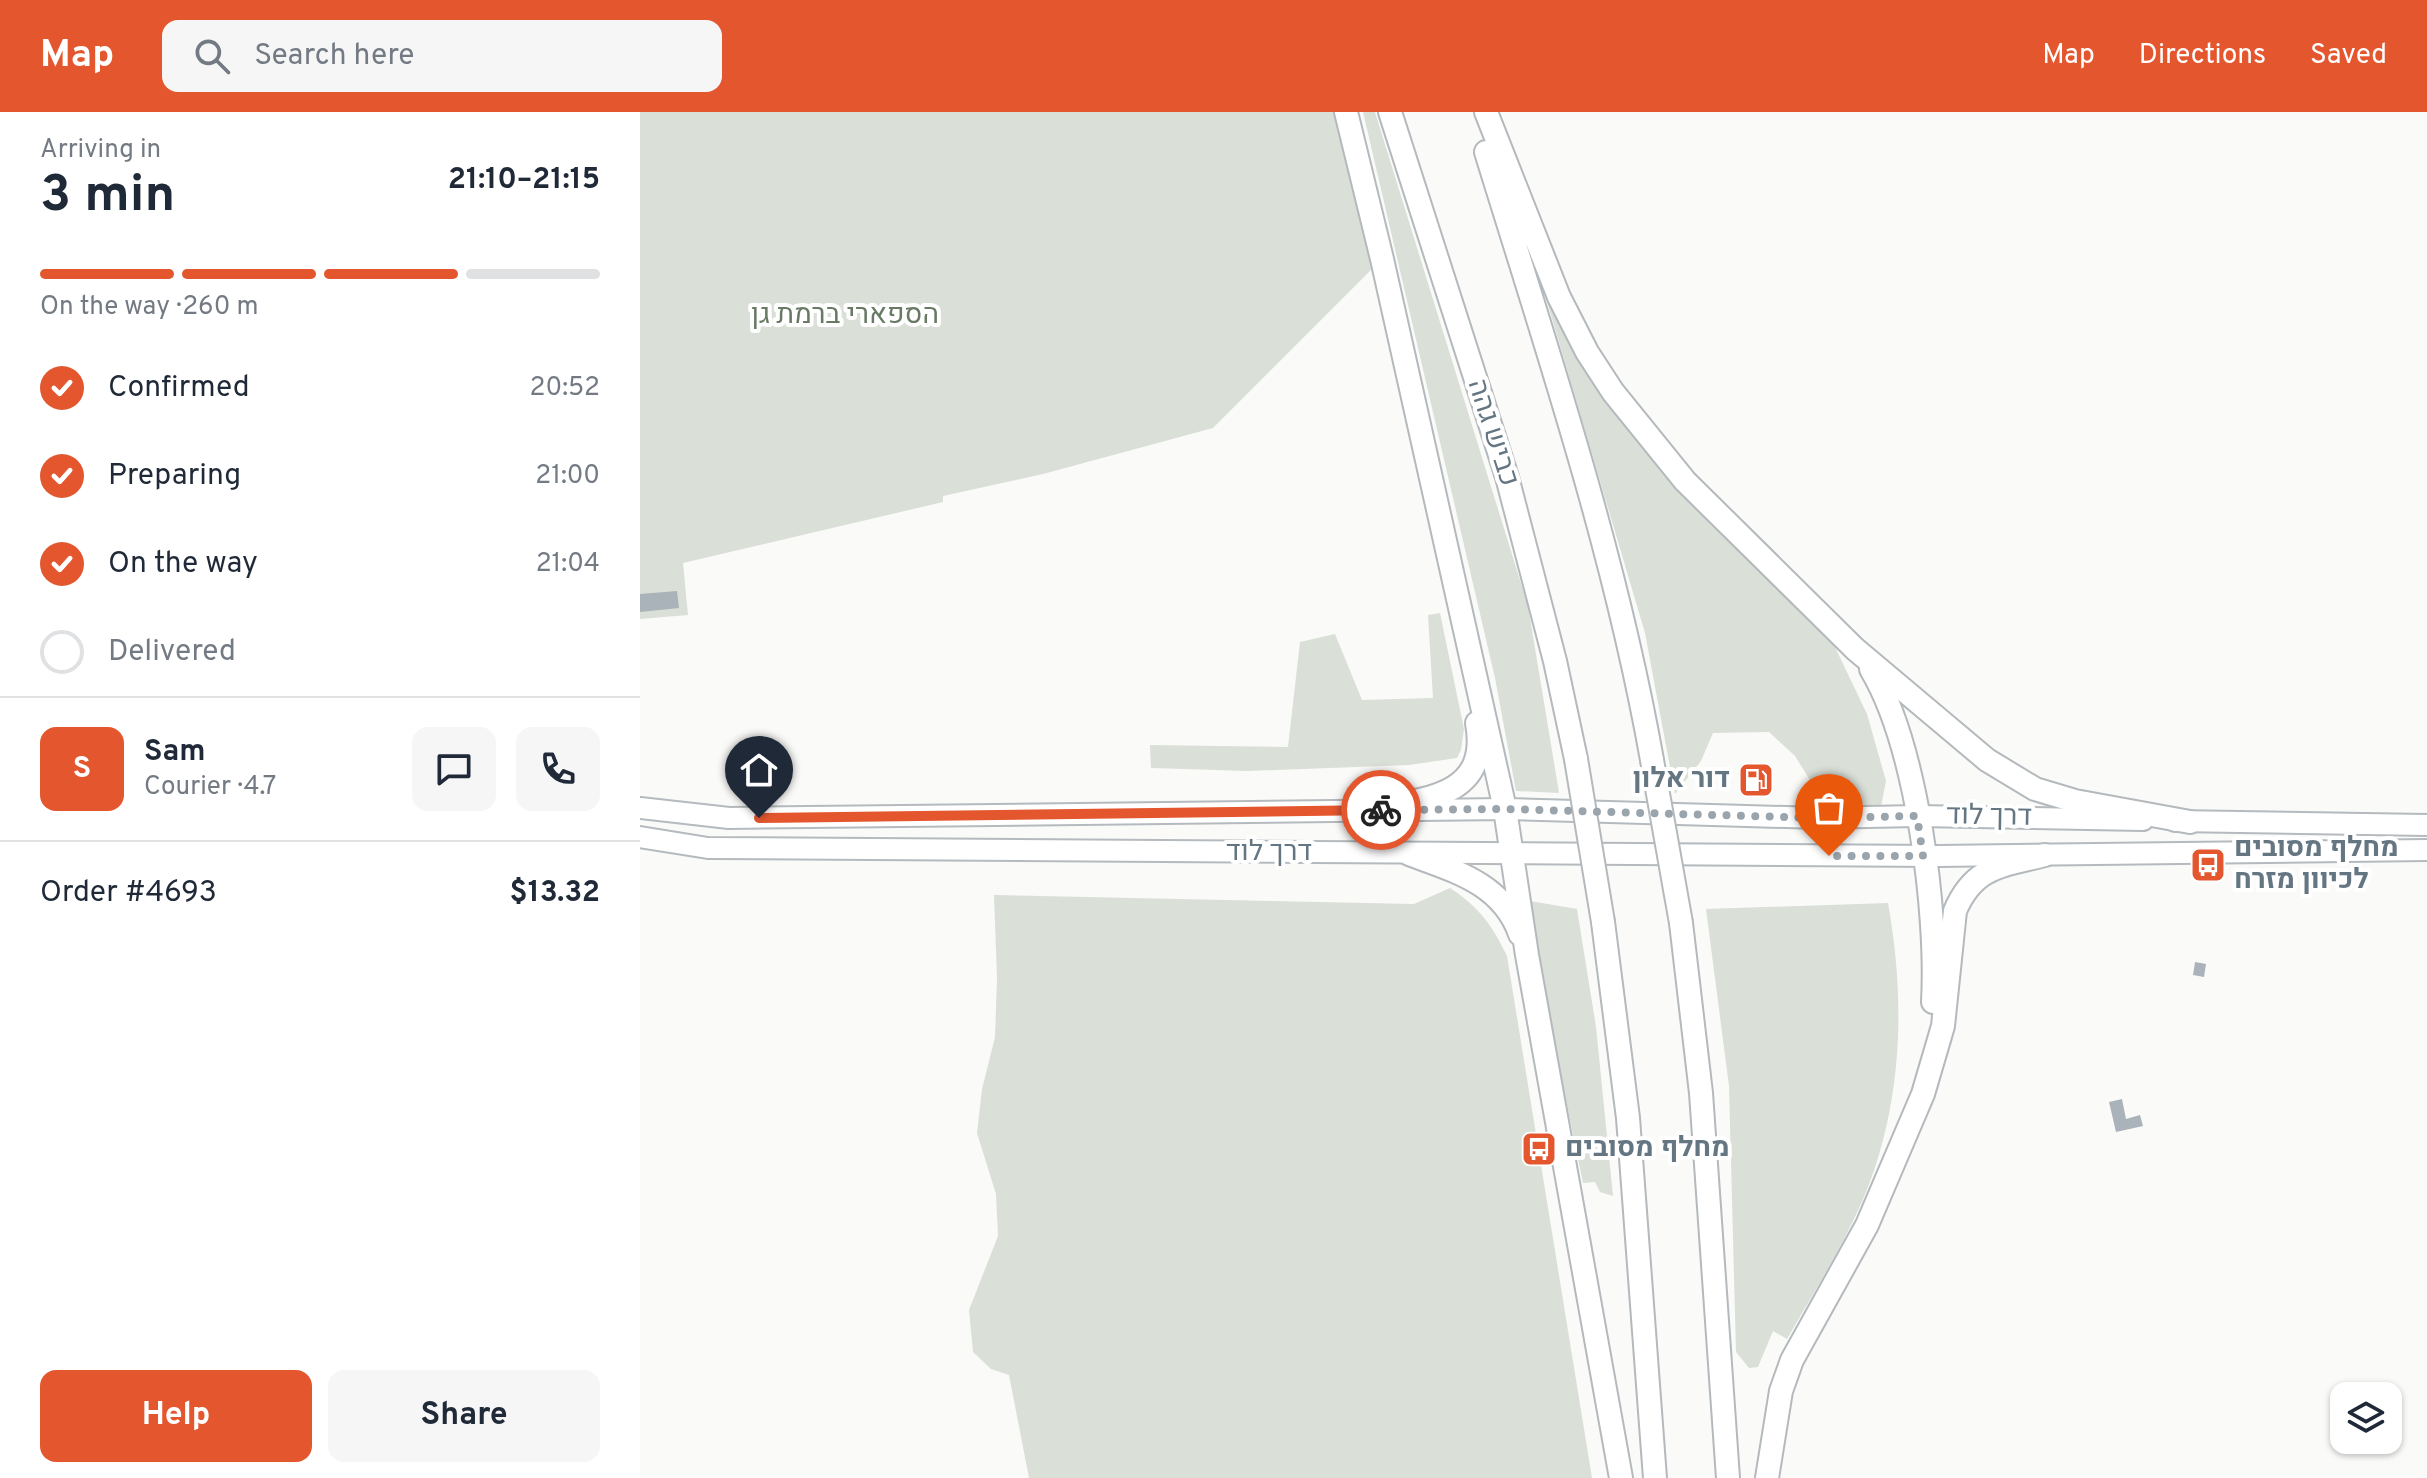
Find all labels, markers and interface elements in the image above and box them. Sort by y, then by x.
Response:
search box [162,20,722,92]
text: Map [40,32,114,81]
icon: search [190,34,234,78]
text: Search here [254,38,414,75]
text: Map [2042,38,2095,74]
text: Directions [2139,38,2266,74]
text: Saved [2310,38,2387,74]
text: Arriving in [40,134,161,167]
text: 21:10–21:15 [448,162,600,199]
text: 3 min [40,164,175,230]
text: On the way · 260 m [40,291,258,324]
park label: הספארי ברמת גן [751,298,939,334]
icon: check [40,366,84,410]
text: Confirmed [108,370,250,407]
text: 20:52 [530,372,600,405]
street label: כביש גהה [1458,375,1526,491]
icon: check [40,454,84,498]
text: Preparing [108,458,241,495]
text: 21:00 [535,460,600,493]
icon: check [40,542,84,586]
text: On the way [108,546,258,583]
text: 21:04 [536,548,600,581]
text: Delivered [108,634,236,671]
button: chat [412,727,496,811]
button: phone [516,727,600,811]
text: Sam [144,734,206,771]
pin [725,736,793,818]
icon: home [737,748,781,792]
text: S [73,751,91,788]
fuel station icon: דור אלון [1737,761,1775,799]
place label: דור אלון [1633,762,1730,798]
courier [1341,770,1421,850]
text: Courier · 4.7 [144,771,276,804]
pin [1795,774,1863,856]
icon: bag [1807,786,1851,830]
icon: bike [1359,788,1403,832]
street label: דרך לוד [1946,798,2032,836]
place label: מחלף מסובים לכיוון מזרח [2234,831,2399,899]
street label: דרך לוד [1226,835,1312,871]
bus stop icon: מחלף מסובים לכיוון מזרח [2189,846,2227,884]
text: Order #4693 [40,875,217,912]
text: $13.32 [510,875,600,912]
bus stop icon: מחלף מסובים [1520,1130,1558,1168]
place label: מחלף מסובים [1565,1131,1730,1167]
button: Help [40,1370,312,1462]
button: Share [328,1370,600,1462]
map controls [2330,1382,2402,1454]
button: layers [2330,1382,2402,1454]

